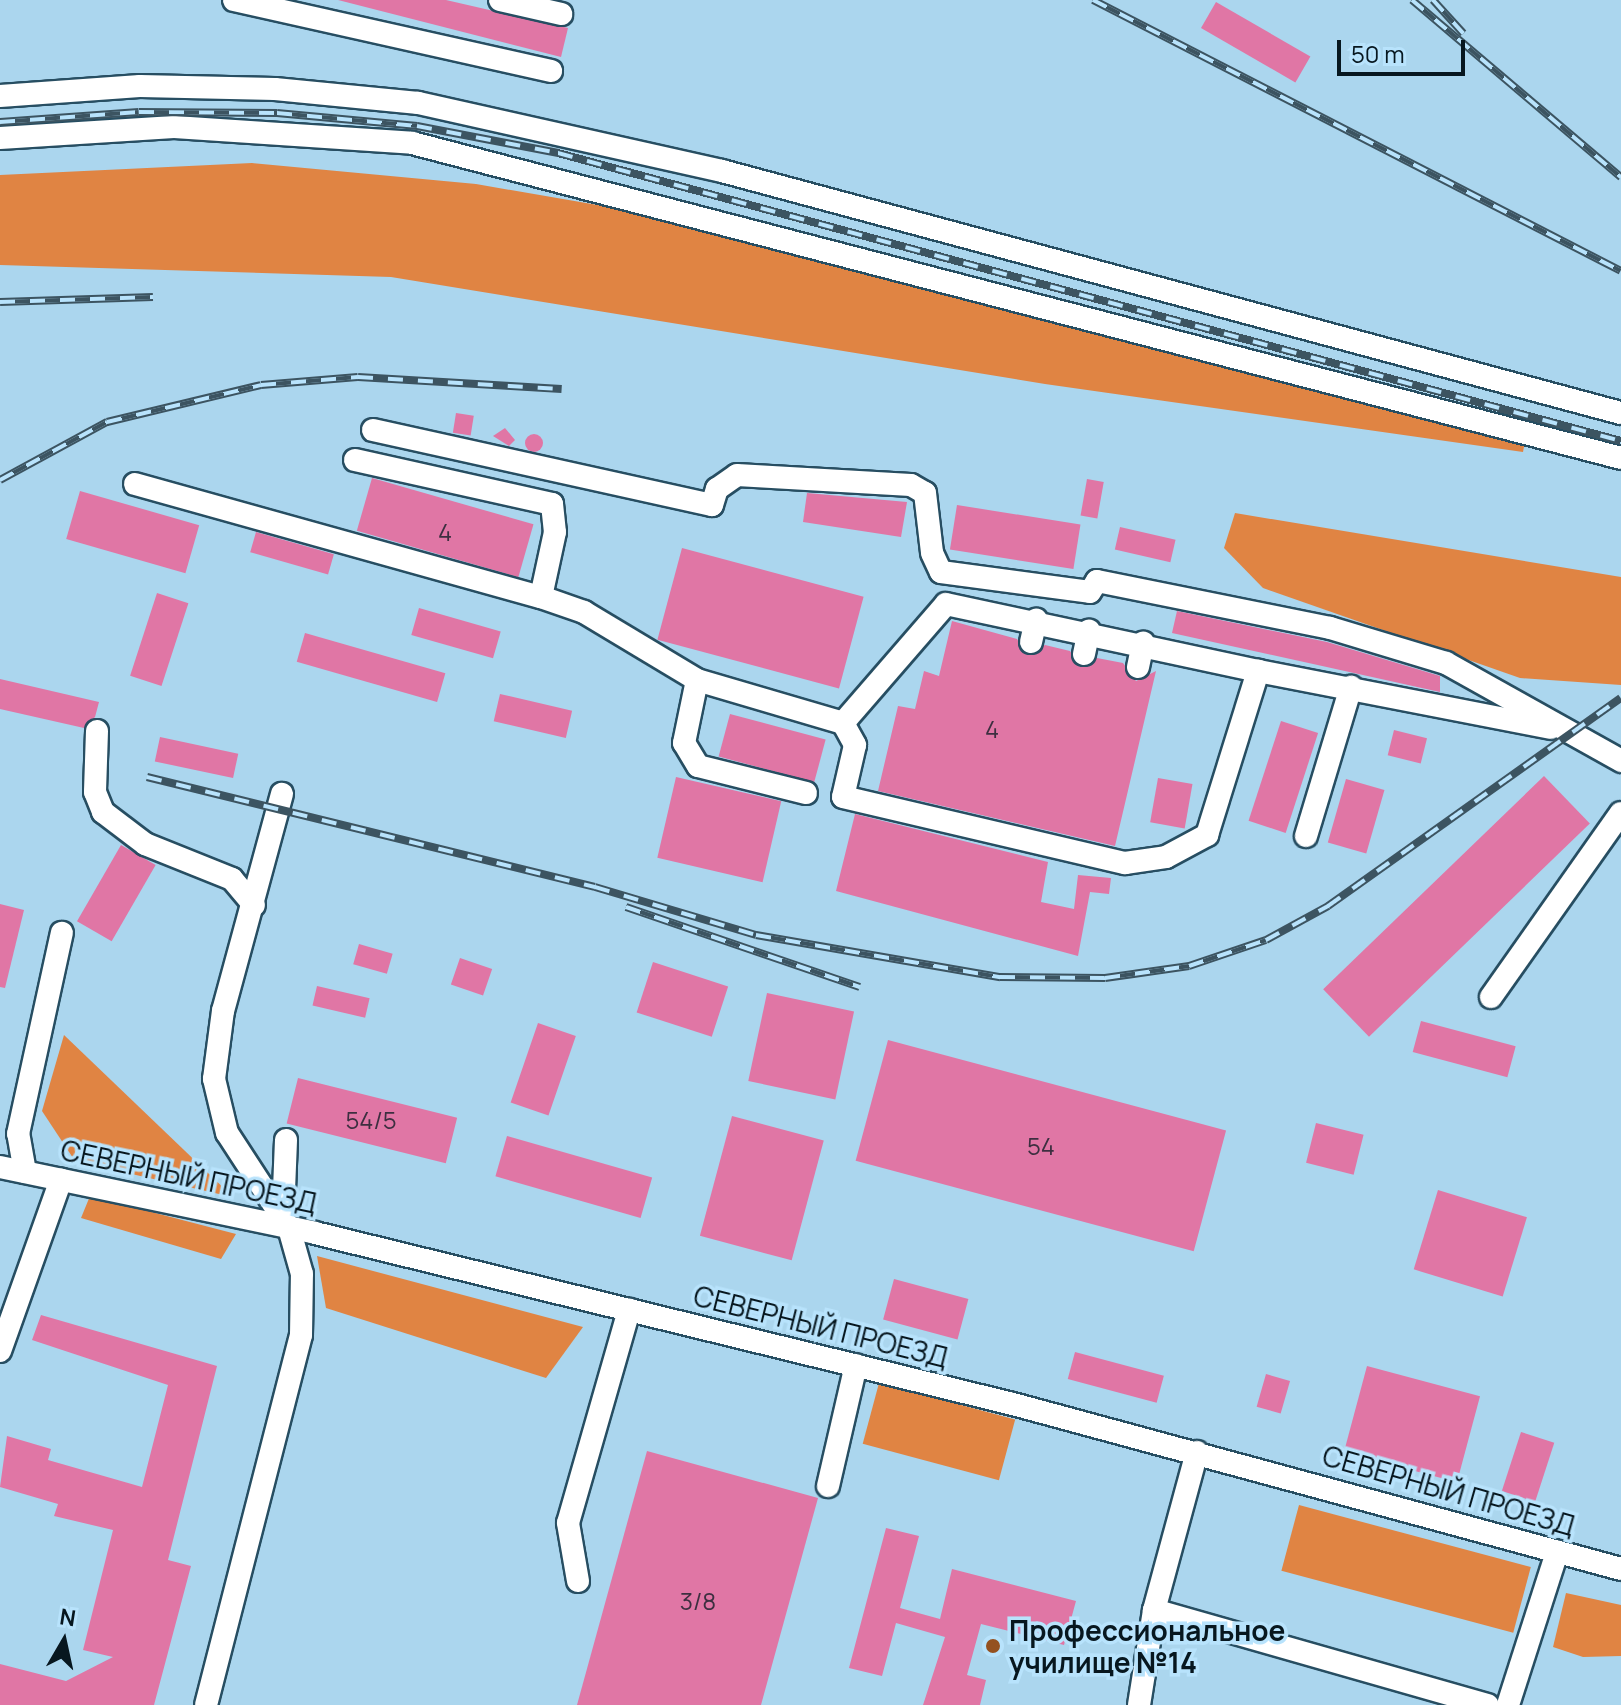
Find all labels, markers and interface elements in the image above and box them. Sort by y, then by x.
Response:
scale bar [1341,24,1469,74]
text: 50 m [1351,37,1405,70]
house number: 4 [438,518,452,546]
house number: 4 [985,715,999,743]
house number: 54/5 [345,1106,397,1134]
street label: СЕВЕРНЫЙ ПРОЕЗД [58,1132,320,1220]
house number: 54 [1027,1132,1055,1160]
street label: СЕВЕРНЫЙ ПРОЕЗД [690,1278,952,1374]
street label: СЕВЕРНЫЙ ПРОЕЗД [1319,1438,1579,1542]
house number: 3/8 [680,1587,716,1615]
north arrow [24,1601,104,1681]
text: N [58,1601,78,1633]
place label: Профессиональное училище №14 [1009,1613,1285,1679]
marker: Профессиональное училище №14 [984,1637,1002,1655]

